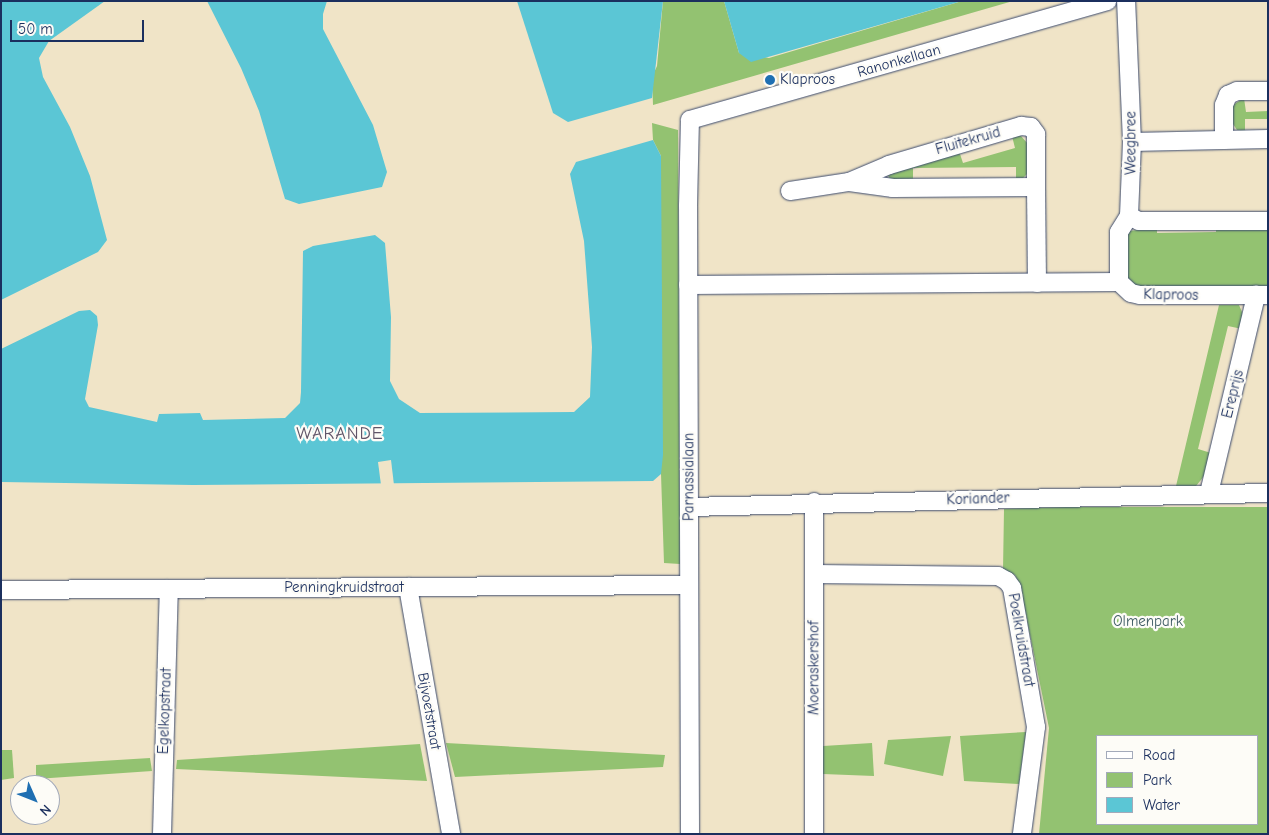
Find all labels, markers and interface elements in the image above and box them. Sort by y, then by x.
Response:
scale bar [12,10,146,42]
text: 50 m [18,20,53,38]
street label: Ranonkellaan [855,41,943,81]
place label: Klaproos [780,71,835,89]
marker: Klaproos [764,74,776,86]
street label: Weegbree [1122,111,1140,175]
street label: Fluitekruid [934,123,1002,159]
street label: Klaproos [1143,286,1199,304]
street label: Ereprijs [1218,368,1248,420]
district label: WARANDE [295,423,385,445]
street label: Parnassialaan [680,433,698,521]
street label: Koriander [946,489,1010,509]
street label: Penningkruidstraat [284,579,404,597]
street label: Poelkruidstraat [1004,592,1038,688]
park label: Olmenpark [1113,613,1183,631]
street label: Moeraskershof [805,621,823,715]
street label: Egelkopstraat [154,667,176,755]
street label: Bijvoetstraat [413,671,445,751]
legend [1096,735,1259,825]
text: Road [1143,746,1175,764]
text: Park [1143,771,1172,789]
north arrow [10,775,60,825]
text: Water [1143,796,1180,814]
text: N [36,801,55,819]

